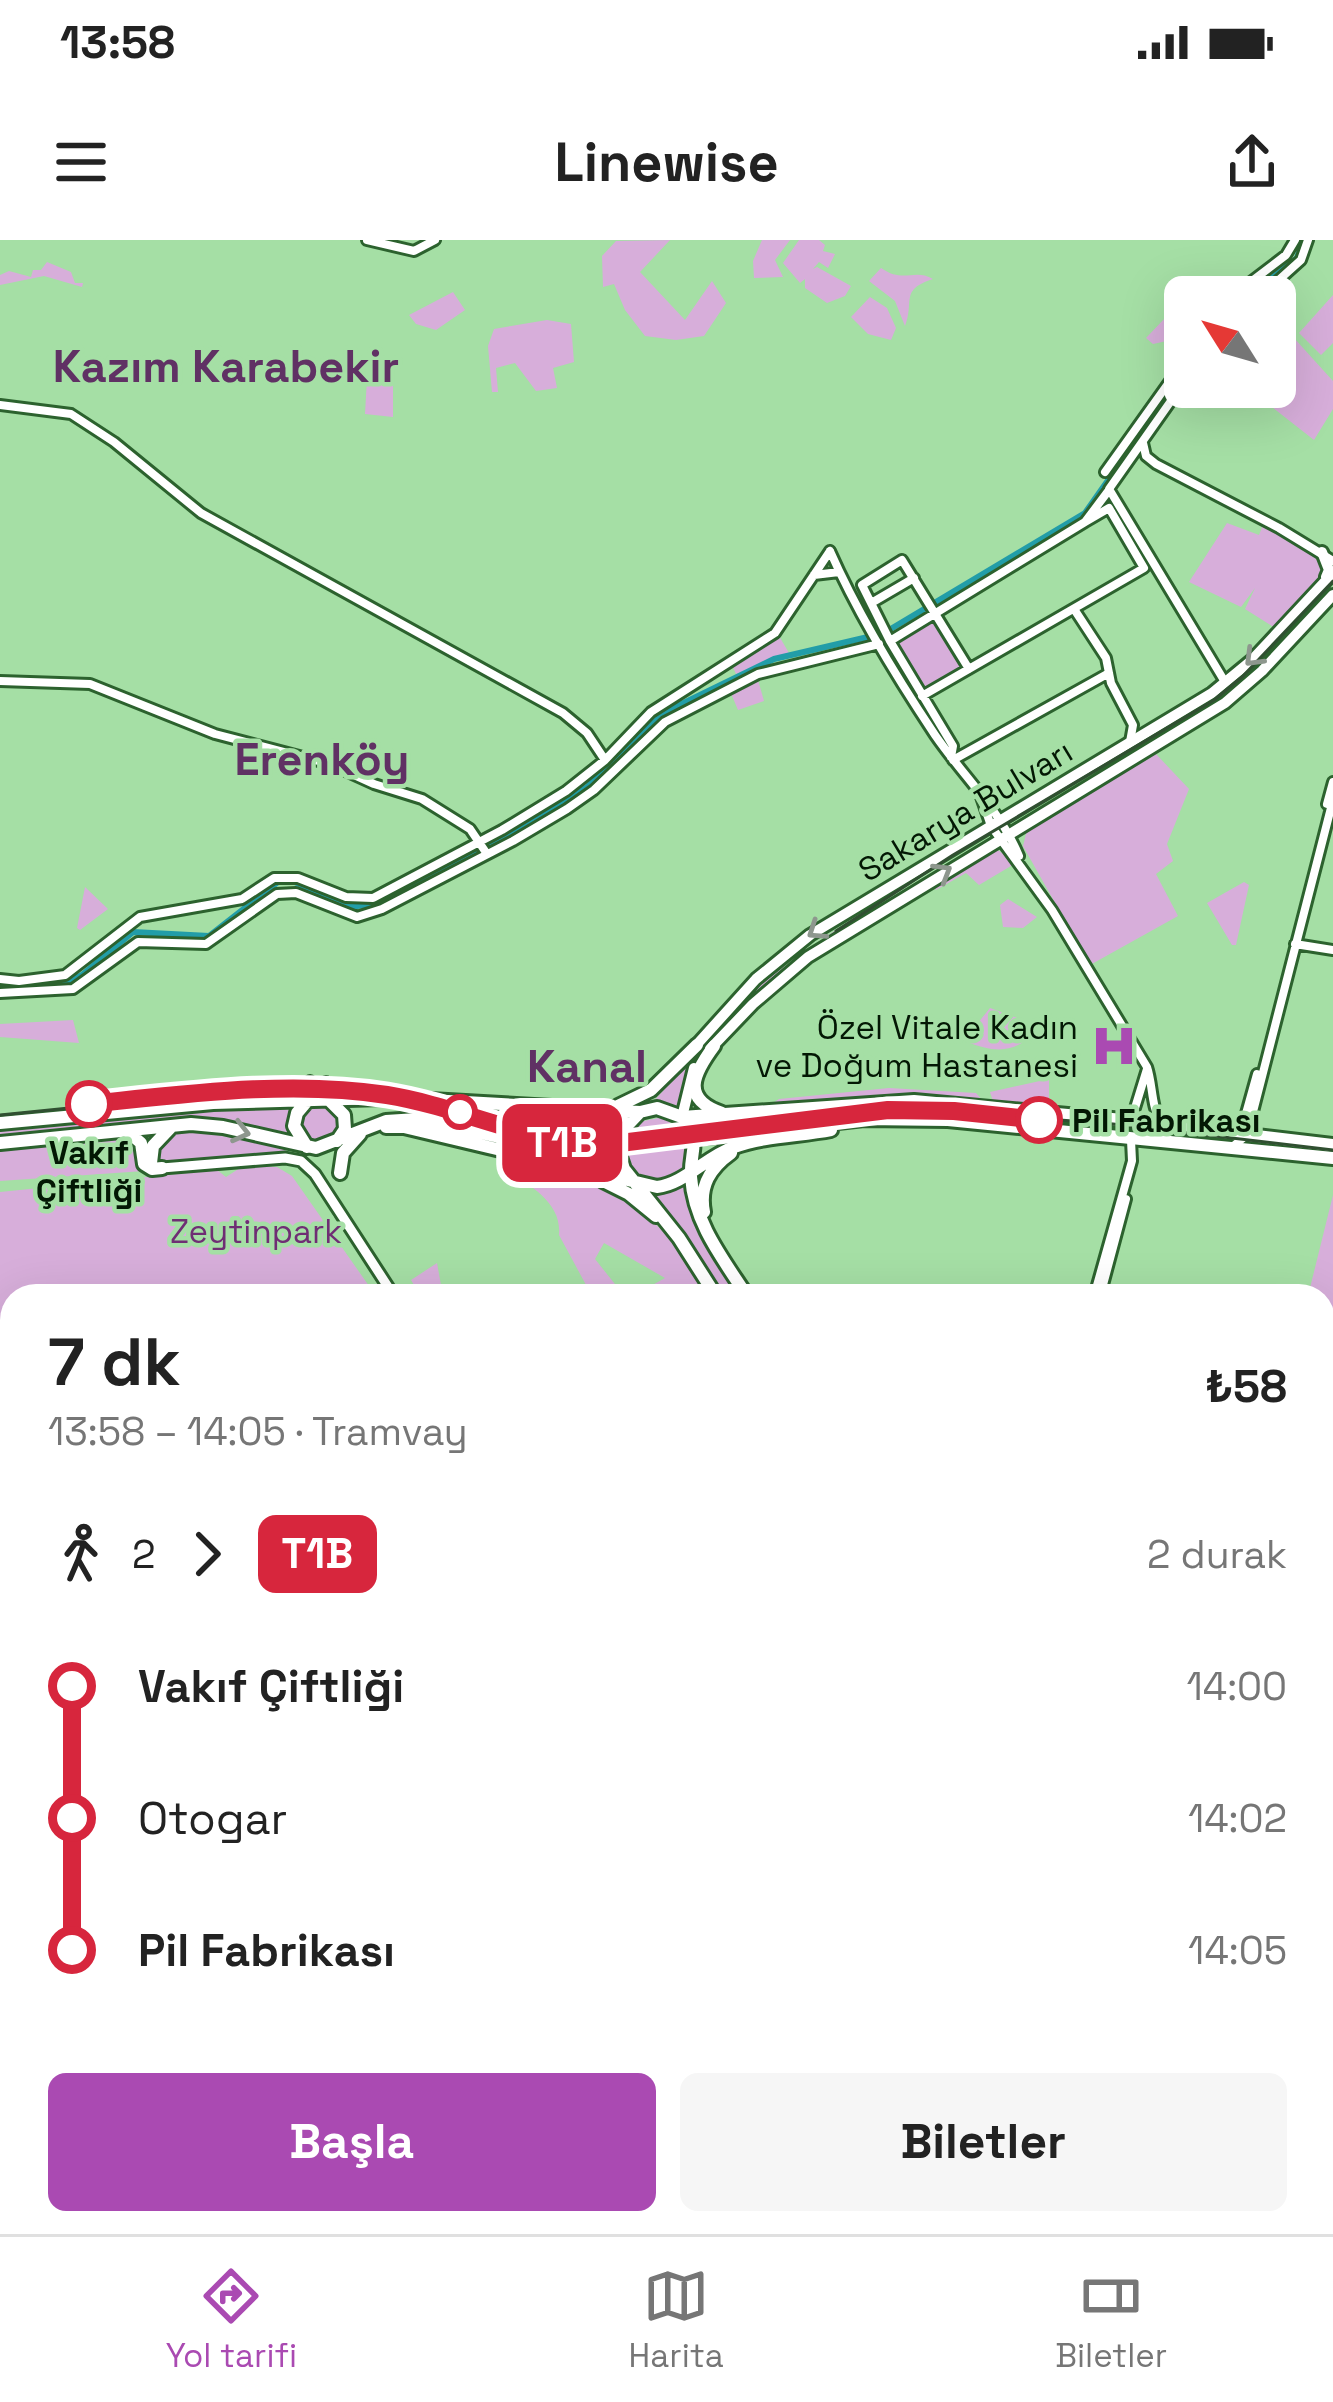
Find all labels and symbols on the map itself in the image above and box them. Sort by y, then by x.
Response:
north arrow [1164,276,1296,408]
district label: Kazım Karabekir [53,338,399,395]
one-way arrow [1245,644,1267,666]
street label: Sakarya Bulvarı [851,730,1080,891]
district label: Erenköy [235,731,409,788]
one-way arrow [929,864,951,886]
one-way arrow [807,917,829,939]
place label: Özel Vitale Kadın ve Doğum Hastanesi [756,1007,1078,1087]
hospital icon: Özel Vitale Kadın ve Doğum Hastanesi [1089,1021,1139,1071]
district label: Kanal [527,1038,647,1095]
marker: Vakıf Çiftliği [67,1082,111,1126]
unlabelled marker [444,1096,476,1128]
marker: Pil Fabrikası [1017,1098,1061,1142]
place label: Pil Fabrikası [1072,1100,1261,1142]
line badge: T1B [493,1104,631,1182]
one-way arrow [231,1117,251,1142]
place label: Vakıf Çiftliği [36,1132,142,1212]
park label: Zeytinpark [170,1211,342,1253]

